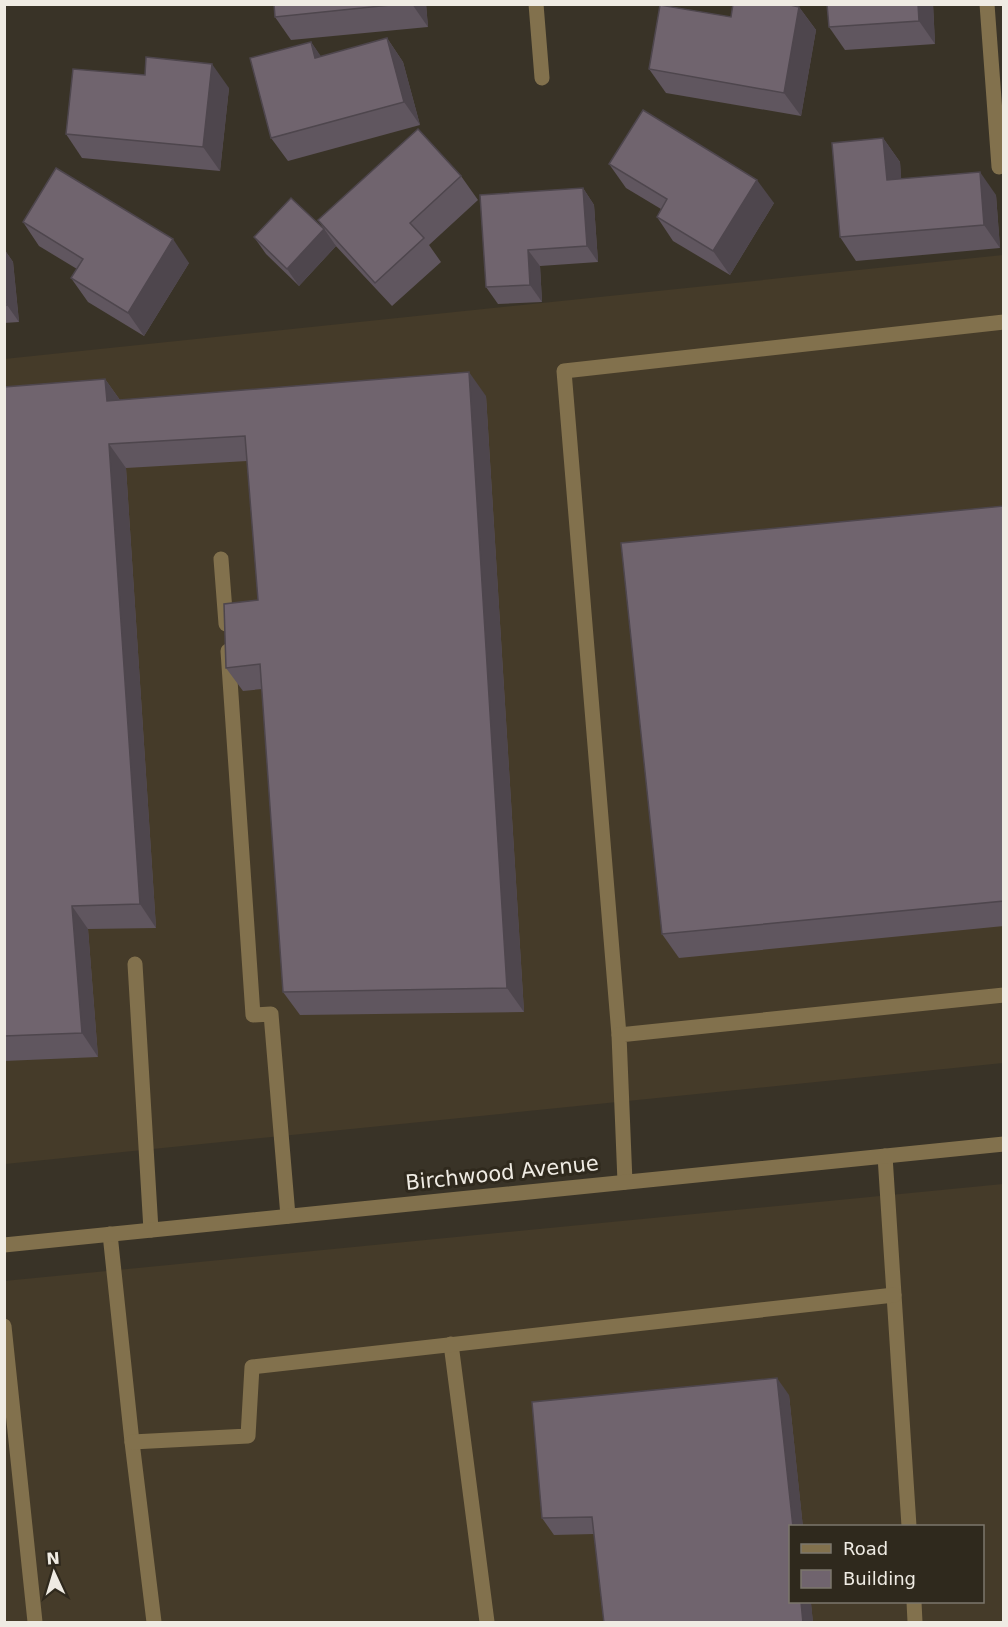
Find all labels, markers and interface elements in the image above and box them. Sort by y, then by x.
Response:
street label: Birchwood Avenue [404,1151,600,1195]
legend [789,1525,984,1603]
text: Road [843,1538,888,1559]
north arrow [24,1543,84,1603]
text: N [46,1549,60,1568]
text: Building [843,1568,916,1589]

